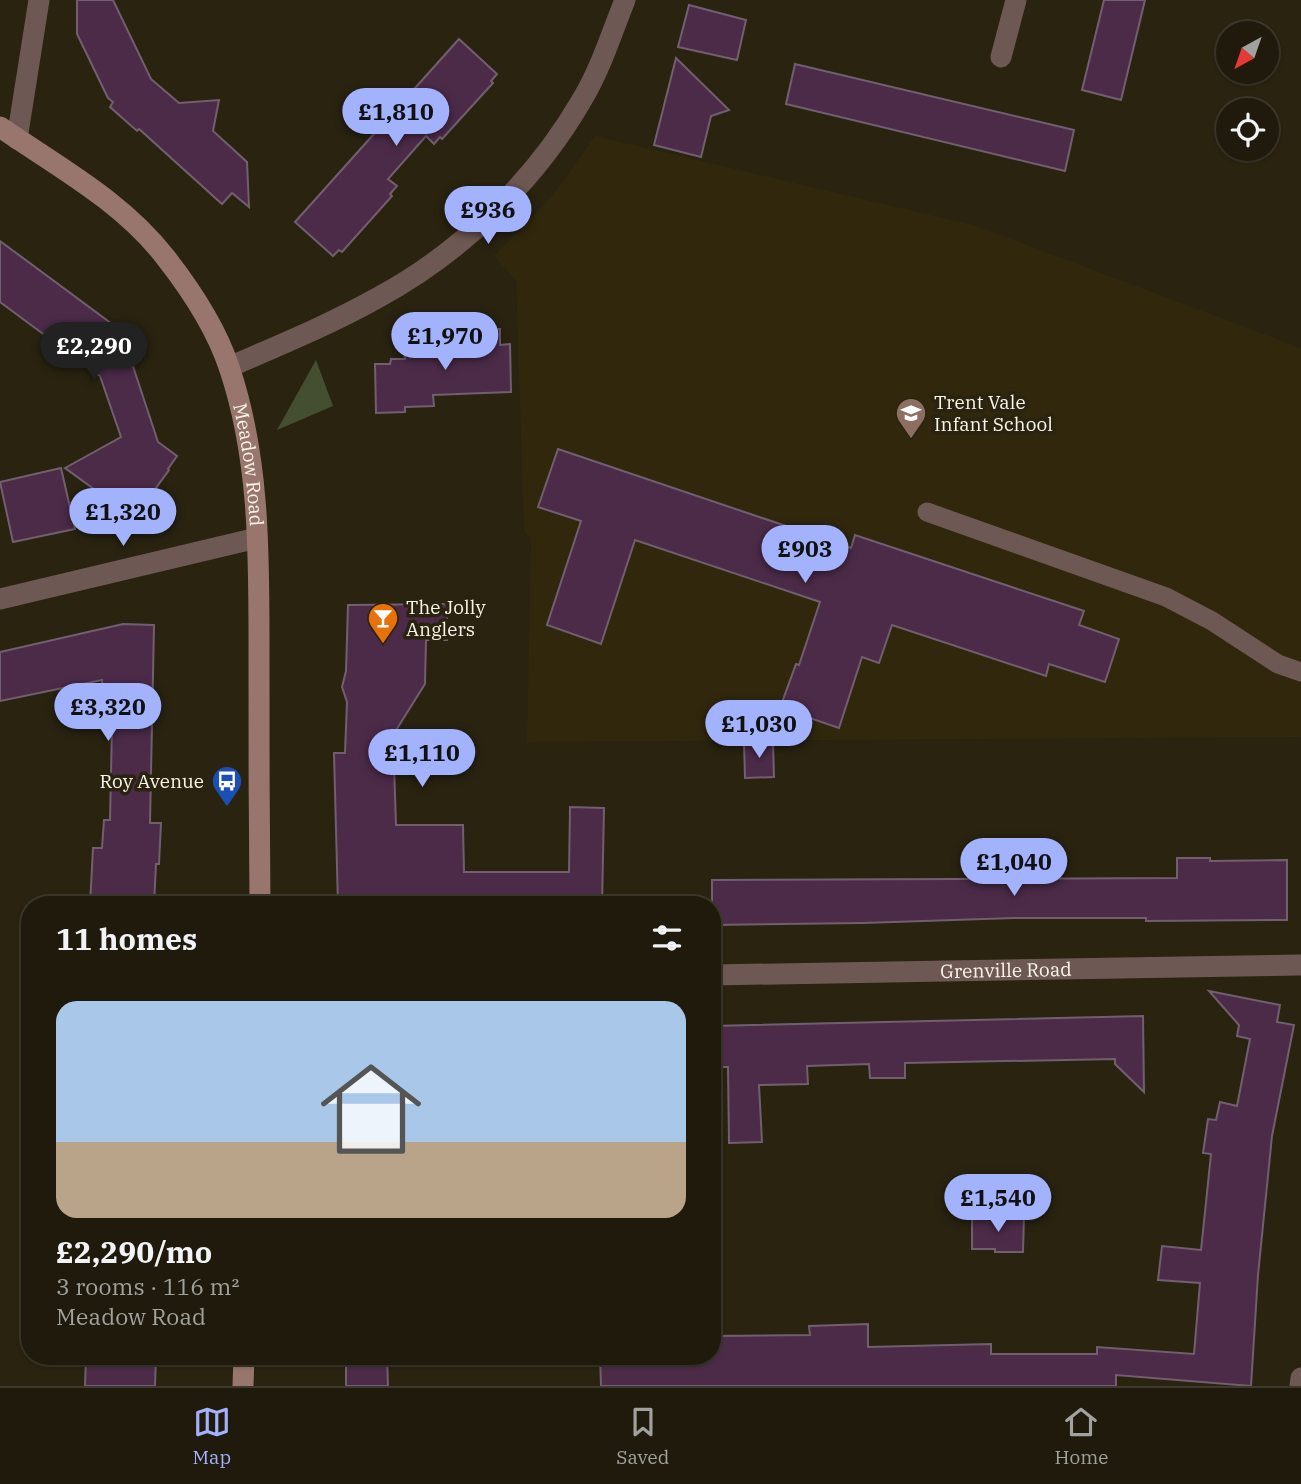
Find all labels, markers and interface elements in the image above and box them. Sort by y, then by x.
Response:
north arrow [1216,21,1279,84]
map controls [1216,21,1279,161]
pin: £1,810 [339,88,453,148]
text: £1,810 [358,96,434,126]
button: locate [1216,98,1279,161]
pin: £936 [447,187,529,246]
text: £936 [460,194,516,224]
pin: £1,970 [388,312,502,372]
text: £1,970 [407,320,483,350]
pin: £2,290 [37,322,151,382]
text: £2,290 [56,330,132,360]
place label: Trent Vale Infant School [934,390,1053,436]
school or university icon: Trent Vale Infant School [894,396,928,440]
street label: Meadow Road [228,401,269,527]
pin: £1,320 [66,489,180,548]
text: £1,320 [85,496,161,526]
pin: £903 [764,526,846,585]
text: £903 [777,533,833,563]
place label: The Jolly Anglers [406,595,486,641]
bar icon: The Jolly Anglers [366,601,400,645]
pin: £3,320 [51,684,165,743]
text: £3,320 [70,691,146,721]
pin: £1,030 [702,700,816,760]
text: £1,030 [721,708,797,738]
pin: £1,110 [365,730,479,789]
text: £1,110 [384,737,460,767]
bus stop icon: Roy Avenue [210,764,244,808]
place label: Roy Avenue [100,769,204,793]
pin: £1,040 [957,838,1071,898]
text: £1,040 [976,846,1052,876]
text: 11 homes [56,919,197,958]
icon: filters [648,919,686,957]
street label: Grenville Road [940,957,1072,983]
icon: home [308,1046,434,1172]
pin: £1,540 [941,1174,1055,1234]
text: £1,540 [960,1182,1036,1212]
text: £2,290/mo [56,1232,212,1271]
text: 3 rooms · 116 m² [56,1271,239,1301]
text: Meadow Road [56,1301,206,1331]
tab: Map [193,1403,231,1469]
tab: Saved [616,1403,669,1469]
tab: Home [1054,1403,1108,1469]

